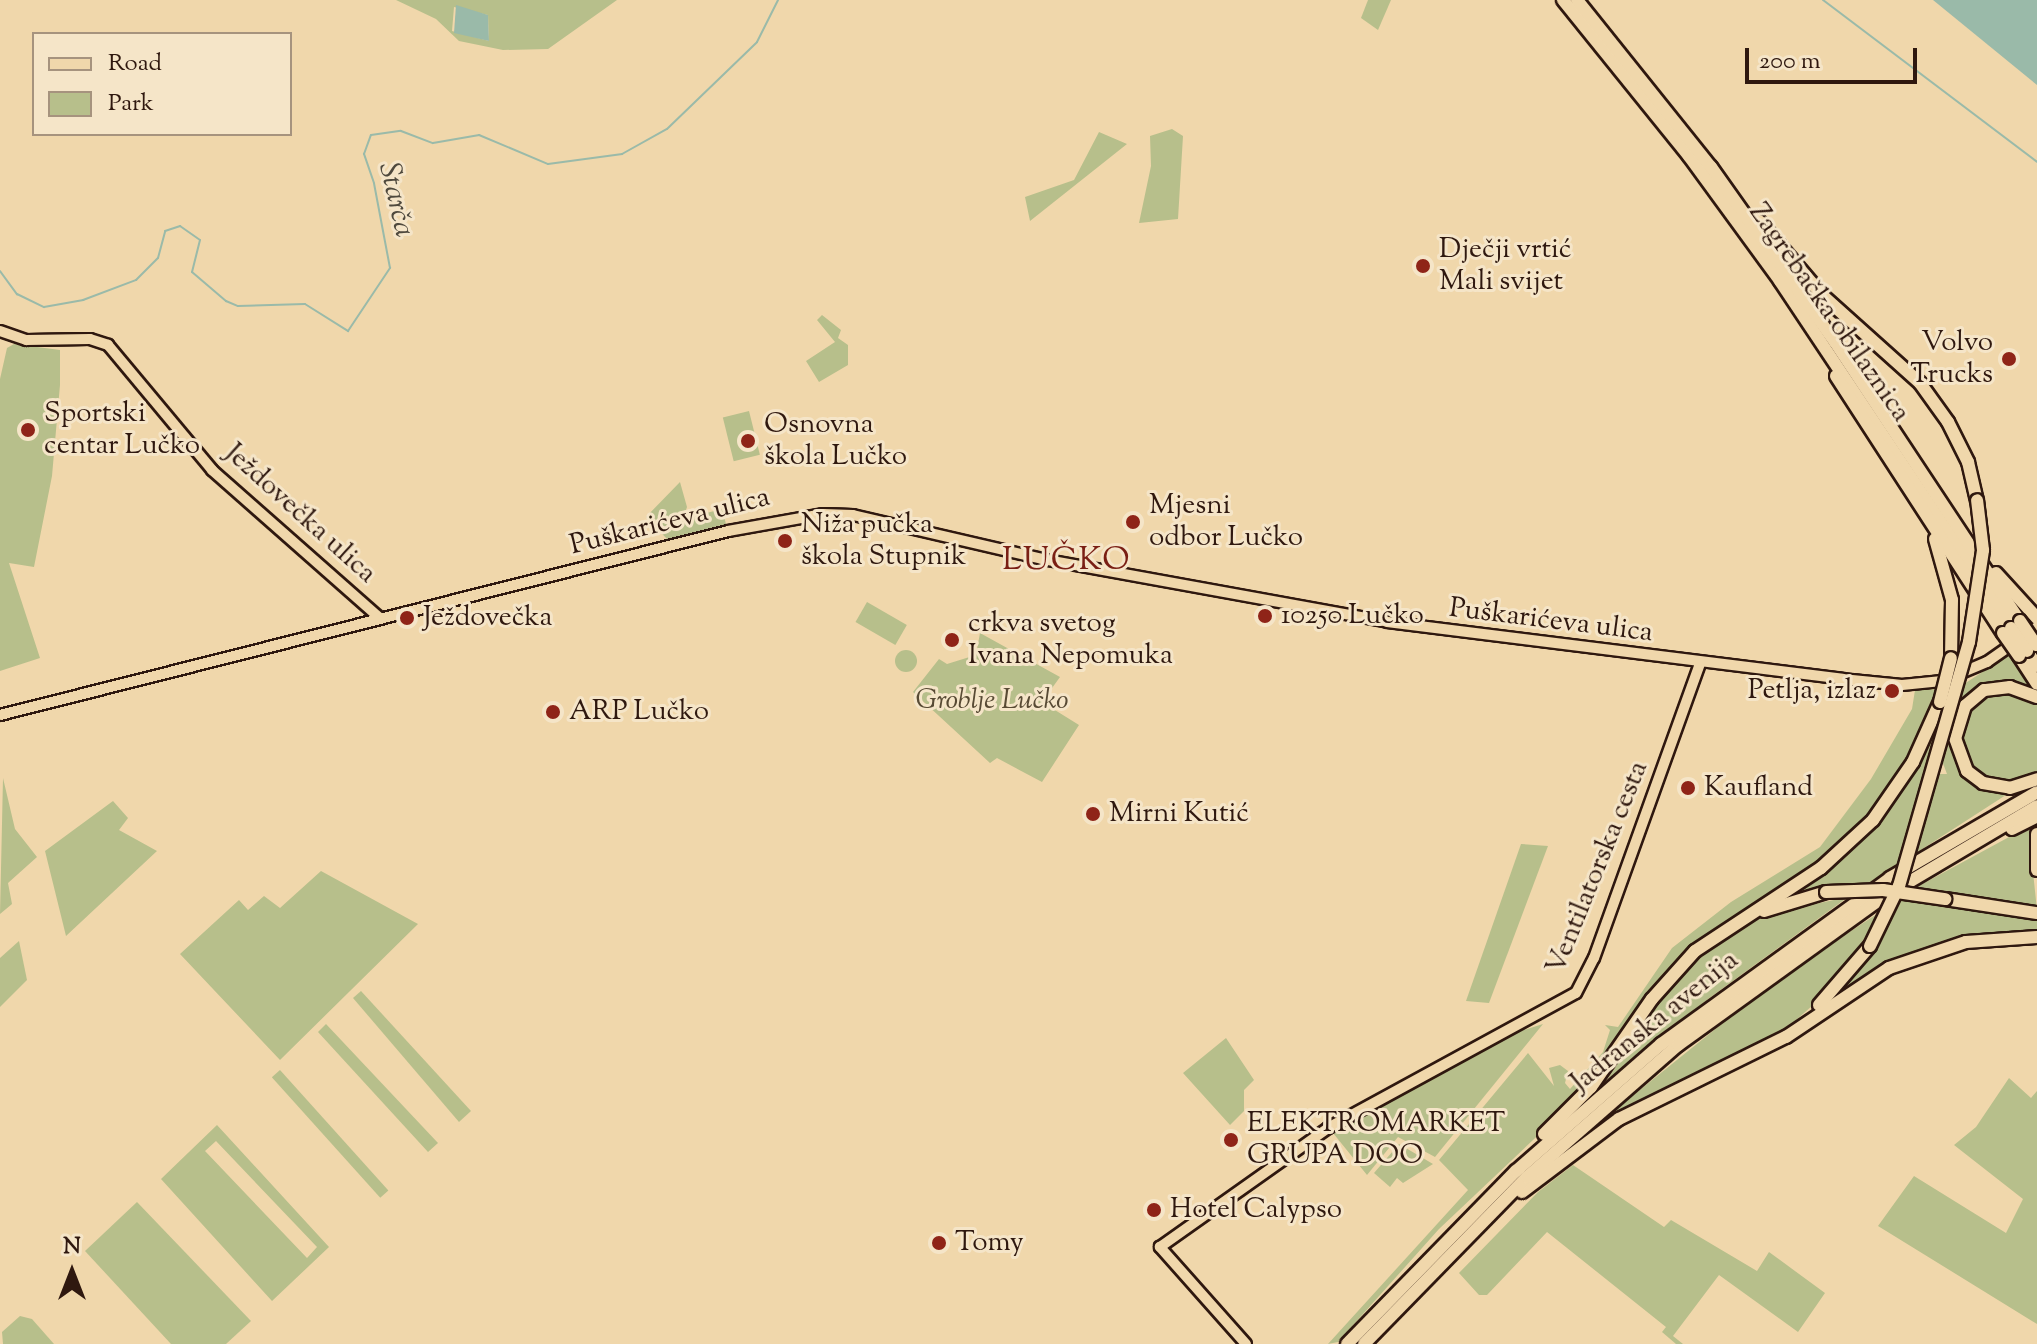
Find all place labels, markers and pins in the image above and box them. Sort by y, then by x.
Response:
place label: Dječji vrtić Mali svijet [1439,233,1571,299]
marker: Dječji vrtić Mali svijet [1414,257,1432,275]
place label: Volvo Trucks [1910,326,1993,392]
marker: Volvo Trucks [2000,350,2018,368]
place label: Sportski centar Lučko [44,397,200,463]
place label: Osnovna škola Lučko [764,408,907,474]
marker: Sportski centar Lučko [19,421,37,439]
marker: Osnovna škola Lučko [739,432,757,450]
place label: Mjesni odbor Lučko [1149,489,1303,555]
place label: Niža pučka škola Stupnik [801,508,966,574]
marker: Mjesni odbor Lučko [1124,513,1142,531]
marker: Niža pučka škola Stupnik [776,532,794,550]
place label: 10250 Lučko [1281,599,1424,633]
place label: Ježdovečka [423,601,552,635]
place label: crkva svetog Ivana Nepomuka [968,607,1173,673]
marker: 10250 Lučko [1256,607,1274,625]
marker: Ježdovečka [398,609,416,627]
marker: crkva svetog Ivana Nepomuka [943,631,961,649]
place label: Petlja, izlaz [1748,674,1876,708]
marker: Petlja, izlaz [1883,682,1901,700]
place label: ARP Lučko [569,695,709,729]
marker: ARP Lučko [544,703,562,721]
place label: Kaufland [1704,771,1813,805]
marker: Kaufland [1679,779,1697,797]
place label: Mirni Kutić [1109,797,1249,831]
marker: Mirni Kutić [1084,805,1102,823]
place label: ELEKTROMARKET GRUPA DOO [1247,1107,1505,1173]
marker: ELEKTROMARKET GRUPA DOO [1222,1131,1240,1149]
place label: Hotel Calypso [1170,1193,1342,1227]
marker: Hotel Calypso [1145,1201,1163,1219]
place label: Tomy [955,1226,1024,1260]
marker: Tomy [930,1234,948,1252]

